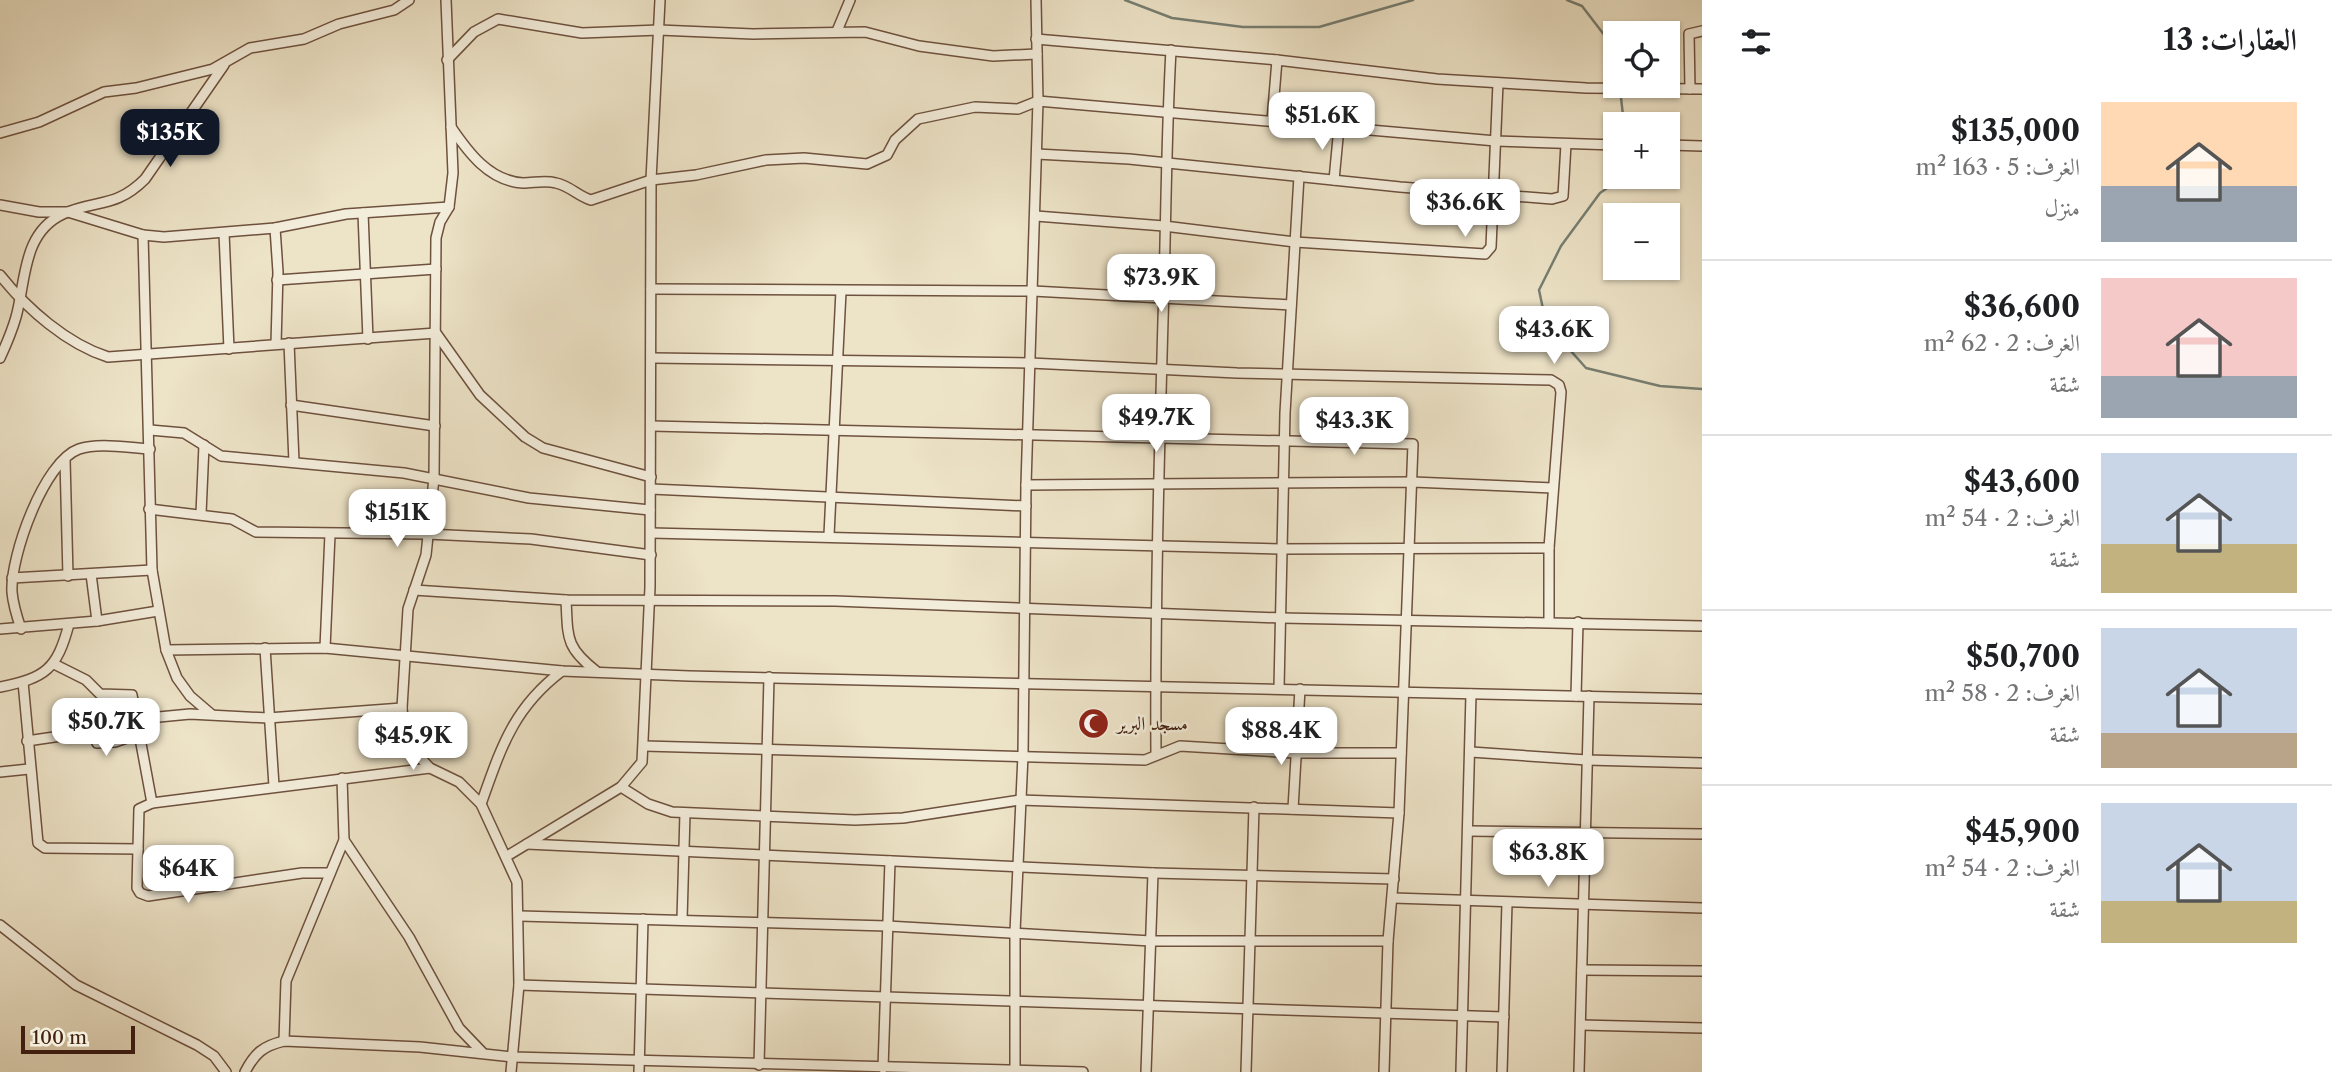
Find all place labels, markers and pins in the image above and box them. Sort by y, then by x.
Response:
pin: $51.6K [1265,92,1379,152]
pin: $135K [121,110,219,169]
pin: $36.6K [1408,180,1522,239]
pin: $73.9K [1104,254,1218,314]
pin: $43.6K [1497,306,1611,366]
pin: $49.7K [1099,394,1213,454]
pin: $43.3K [1297,398,1411,457]
pin: $151K [348,490,446,549]
pin: $50.7K [49,698,163,758]
mosque icon: مسجد البرير [1077,706,1111,740]
pin: $88.4K [1224,708,1338,767]
pin: $45.9K [356,712,470,772]
place label: مسجد البرير [1115,712,1188,735]
pin: $63.8K [1491,830,1605,889]
pin: $64K [147,846,229,905]

